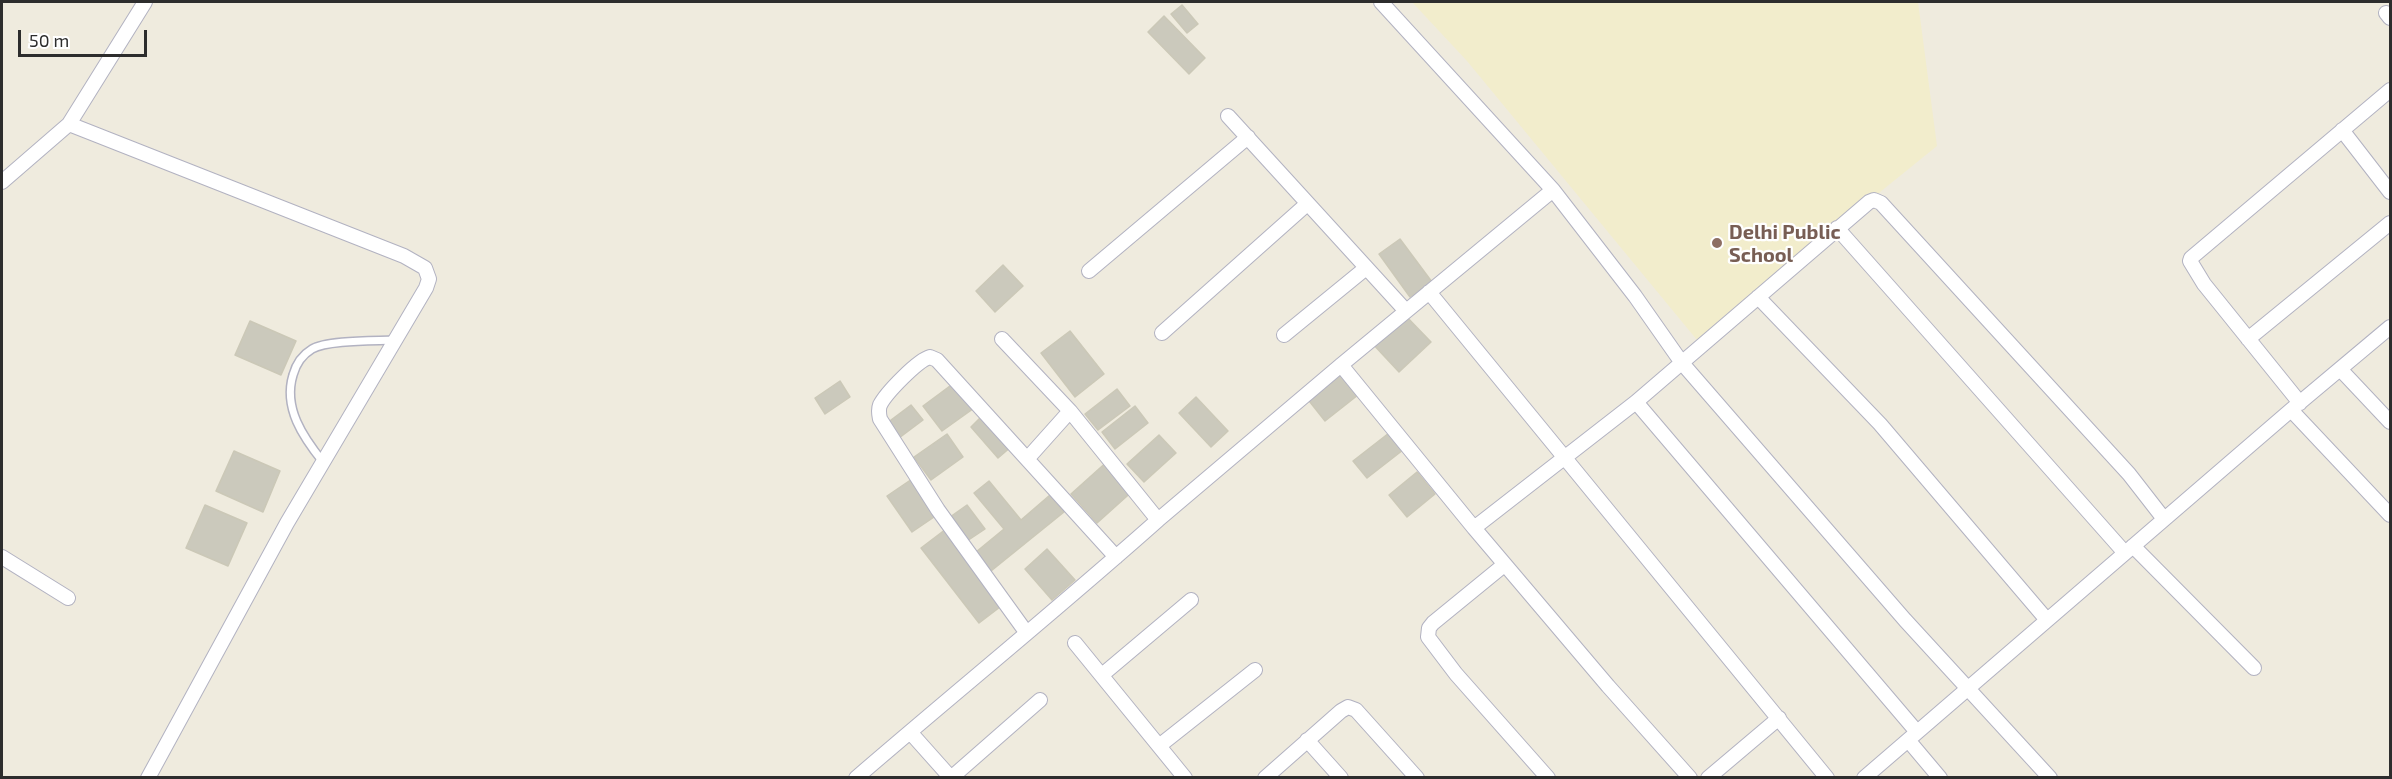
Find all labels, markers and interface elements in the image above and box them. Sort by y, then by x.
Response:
scale bar [21,18,150,56]
text: 50 m [29,29,69,51]
place label: Delhi Public School [1729,220,1841,267]
marker: Delhi Public School [1710,236,1724,250]

